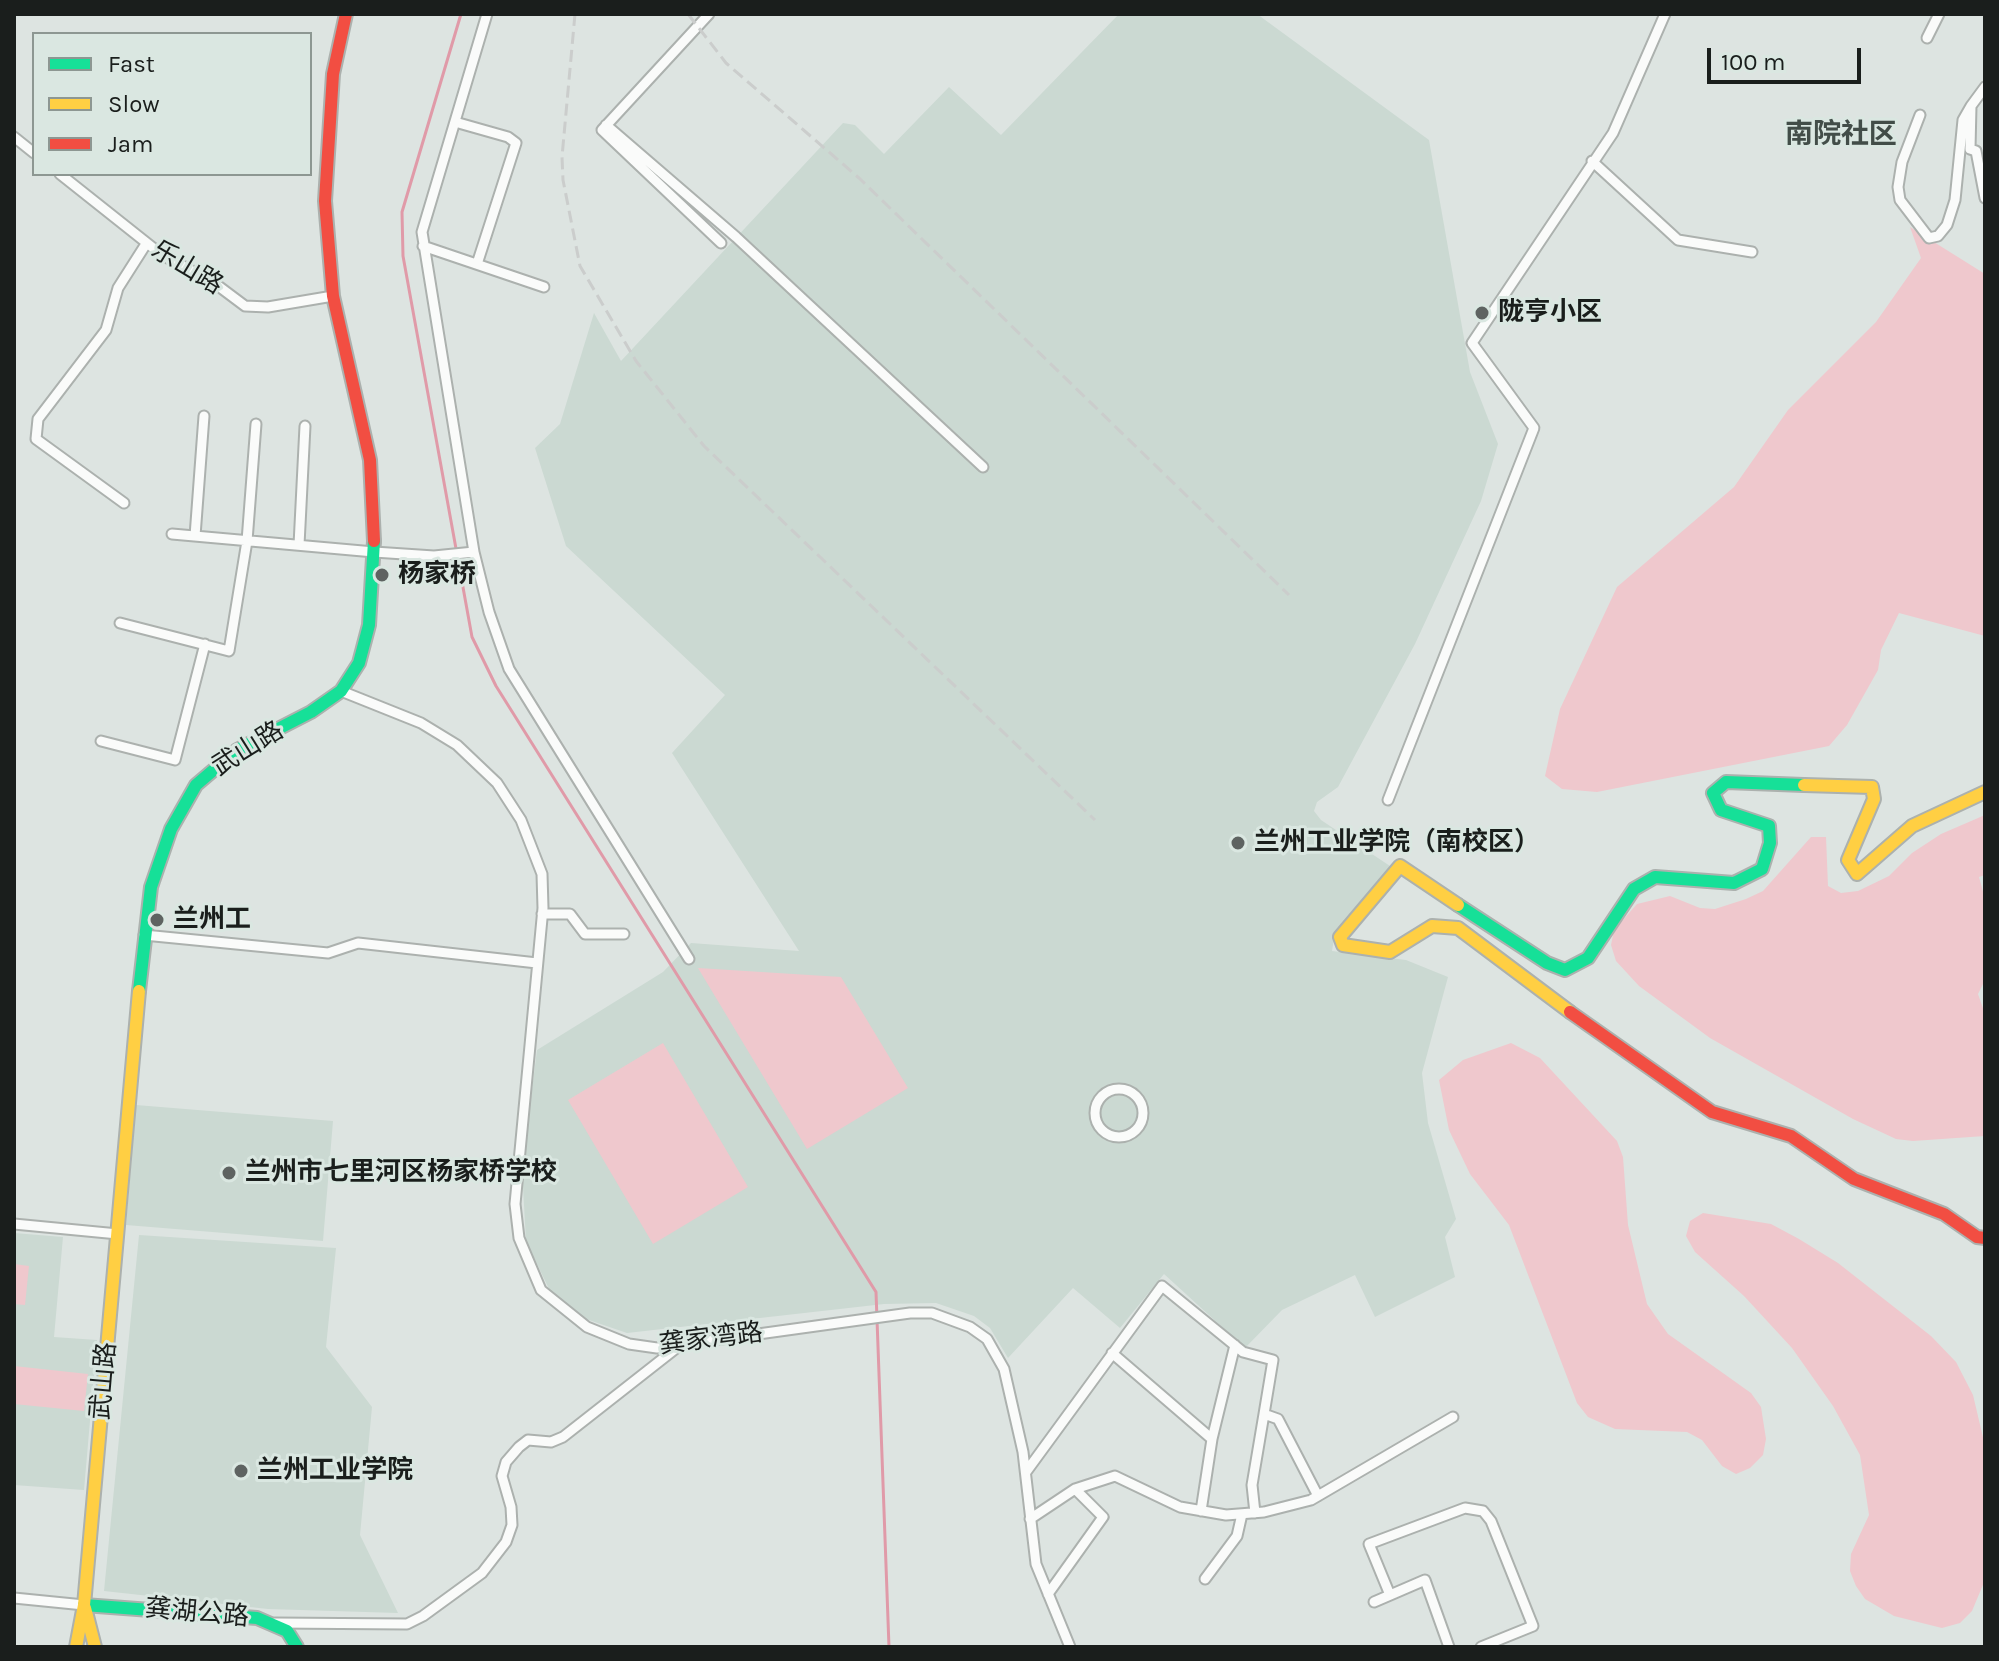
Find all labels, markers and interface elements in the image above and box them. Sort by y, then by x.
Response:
legend [32,32,312,176]
scale bar [1711,32,1865,82]
text: 100 m [1721,48,1786,76]
text: Fast [108,50,155,78]
text: Slow [108,90,160,118]
district label: 南院社区 [1785,118,1897,152]
text: Jam [108,130,153,158]
street label: 乐山路 [146,235,228,301]
place label: 陇亨小区 [1498,297,1602,329]
marker: 陇亨小区 [1473,304,1491,322]
place label: 杨家桥 [398,559,476,591]
marker: 杨家桥 [373,566,391,584]
street label: 武山路 [207,715,289,783]
place label: 兰州工业学院（南校区） [1254,827,1540,859]
marker: 兰州工业学院（南校区） [1229,834,1247,852]
place label: 兰州工 [173,904,251,936]
marker: 兰州工 [148,911,166,929]
place label: 兰州市七里河区杨家桥学校 [245,1157,557,1189]
marker: 兰州市七里河区杨家桥学校 [220,1164,238,1182]
street label: 龚家湾路 [657,1317,765,1361]
street label: 武山路 [85,1341,123,1421]
place label: 兰州工业学院 [257,1455,413,1487]
marker: 兰州工业学院 [232,1462,250,1480]
street label: 龚湖公路 [144,1593,250,1633]

